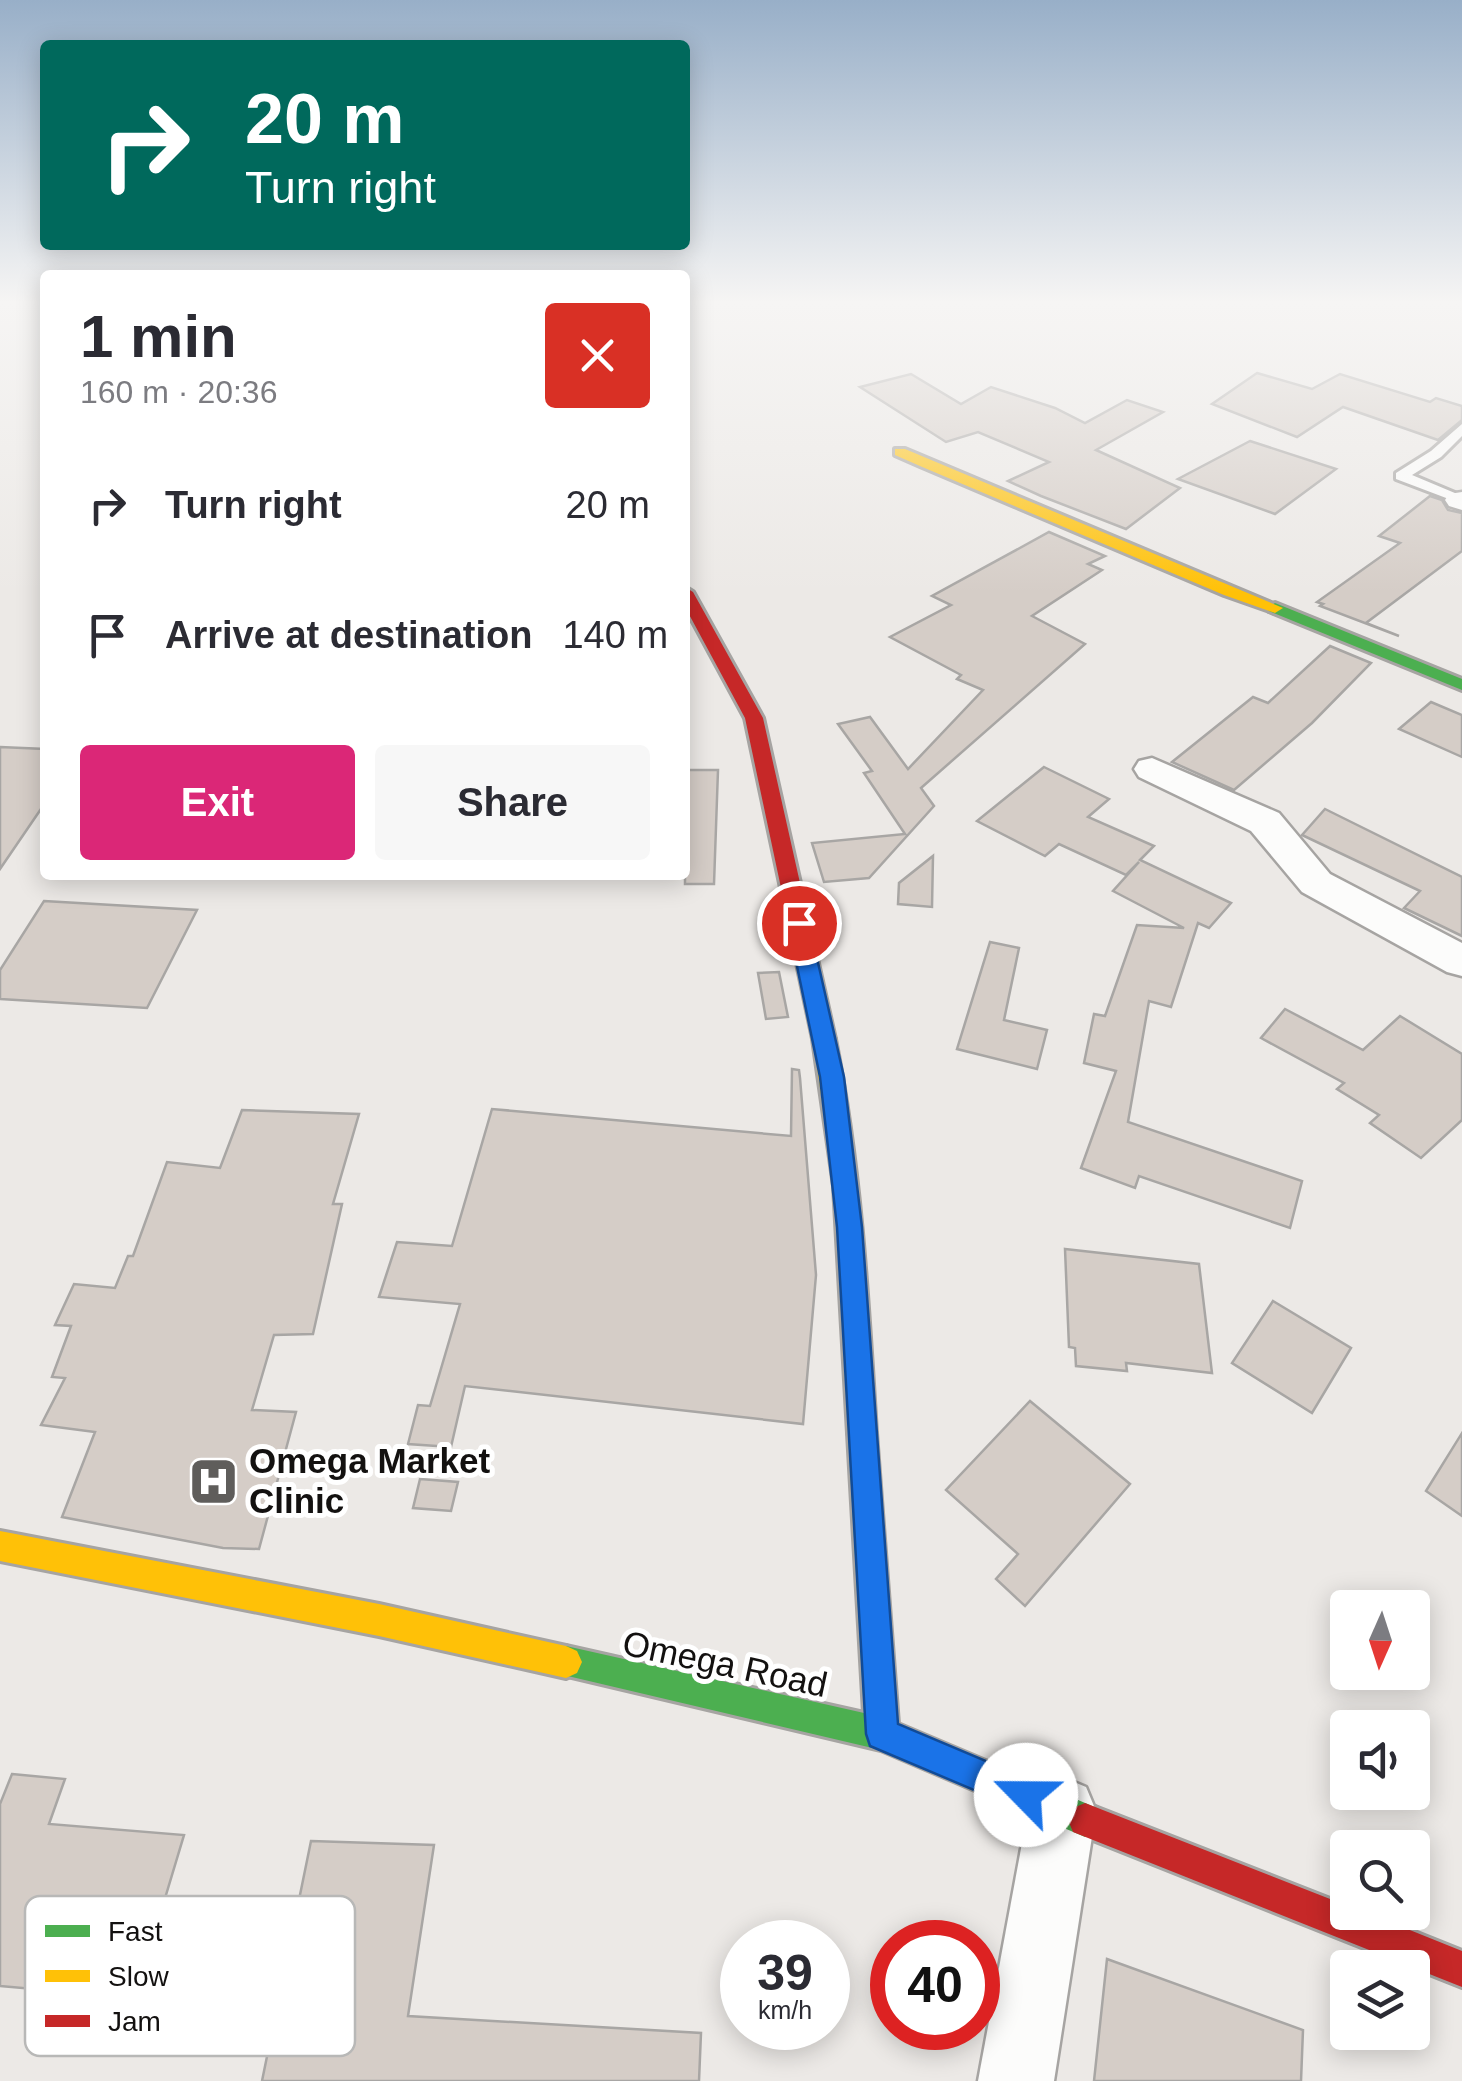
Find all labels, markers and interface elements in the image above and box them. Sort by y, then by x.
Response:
icon: right [80,80,210,210]
text: 20 m [245,80,405,158]
text: Turn right [245,162,436,213]
text: 1 min [80,303,237,370]
button: close [545,303,650,408]
text: 160 m · 20:36 [80,374,277,410]
icon: right [80,478,135,533]
text: Turn right [165,484,342,526]
text: 20 m [566,484,650,526]
icon: arrive [80,608,135,663]
text: Arrive at destination [165,614,532,656]
text: 140 m [562,614,668,656]
button: Exit [80,745,355,860]
button: Share [375,745,650,860]
pin [757,881,842,966]
icon: arrive [772,896,827,951]
place label: Omega Market Clinic [249,1441,491,1520]
hospital icon: Omega Market Clinic [188,1455,240,1507]
north arrow [1330,1590,1430,1690]
map controls [1330,1590,1430,2050]
street label: Omega Road [619,1623,831,1704]
button: sound [1330,1710,1430,1810]
position arrow [974,1743,1078,1847]
button: search [1330,1830,1430,1930]
legend [25,1896,355,2056]
text: Fast [108,1916,163,1947]
speed limit sign: 40 [870,1920,1000,2050]
text: 39 [757,1945,813,2001]
button: layers [1330,1950,1430,2050]
text: Slow [108,1961,169,1992]
text: km/h [758,1996,812,2024]
text: Jam [108,2006,161,2037]

